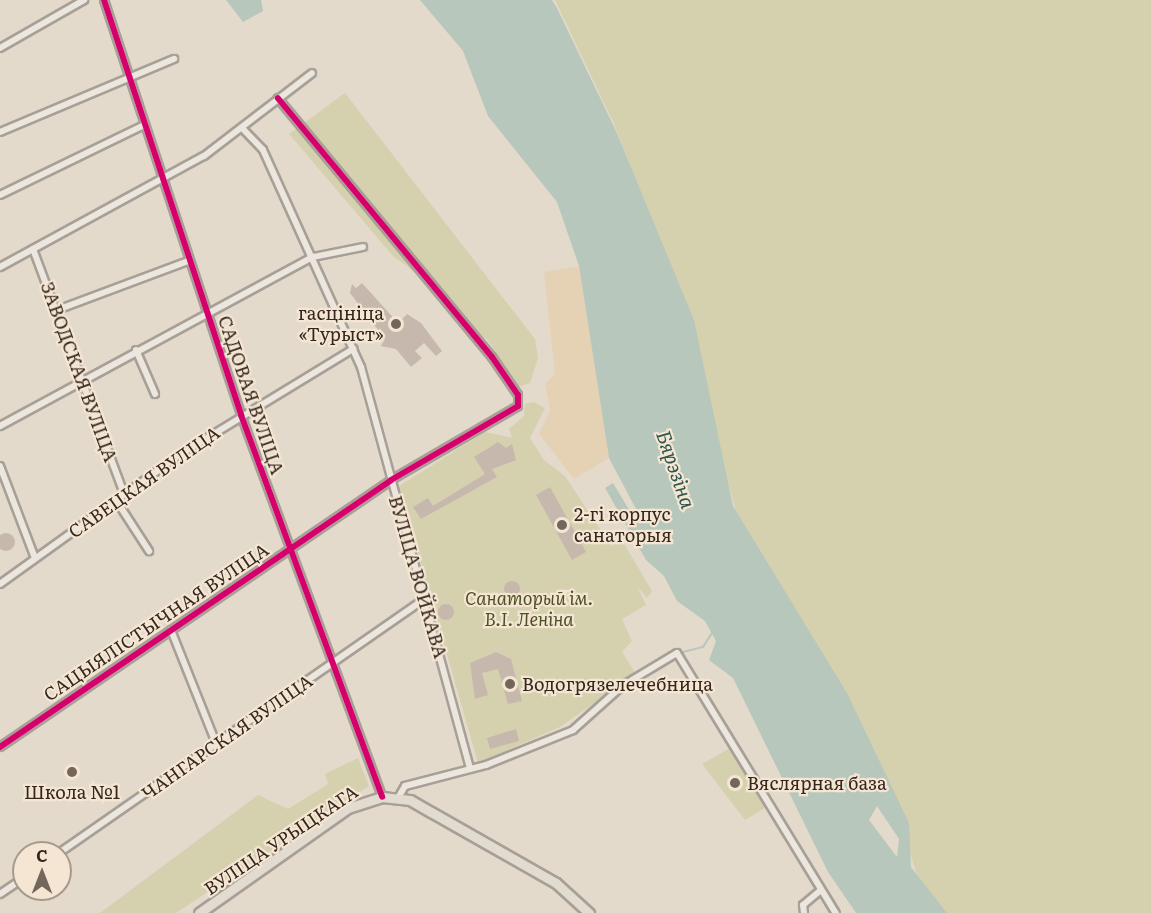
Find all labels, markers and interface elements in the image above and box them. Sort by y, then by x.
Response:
street label: ЗАВОДСКАЯ ВУЛІЦА [36,279,122,465]
place label: гасцініца «Турыст» [298,303,384,346]
street label: САДОВАЯ ВУЛІЦА [214,313,288,477]
marker: гасцініца «Турыст» [389,317,403,331]
street label: САВЕЦКАЯ ВУЛІЦА [64,422,224,542]
water label: Бярэзіна [652,427,702,511]
street label: ВУЛІЦА ВОЙКАВА [384,493,452,661]
place label: 2-гі корпус санаторыя [574,504,672,546]
marker: 2-гі корпус санаторыя [555,518,569,532]
street label: САЦЫЯЛІСТЫЧНАЯ ВУЛІЦА [39,539,273,705]
park label: Санаторый ім. В.І. Леніна [465,588,593,630]
street label: ЧАНГАРСКАЯ ВУЛІЦА [137,670,317,804]
place label: Водогрязелечебница [522,673,713,695]
marker: Водогрязелечебница [503,677,517,691]
marker: Школа №1 [65,765,79,779]
place label: Вяслярная база [747,772,887,794]
marker: Вяслярная база [728,776,742,790]
place label: Школа №1 [24,781,120,803]
street label: ВУЛІЦА УРЫЦКАГА [200,781,362,899]
north arrow [12,841,72,901]
text: С [36,843,48,867]

